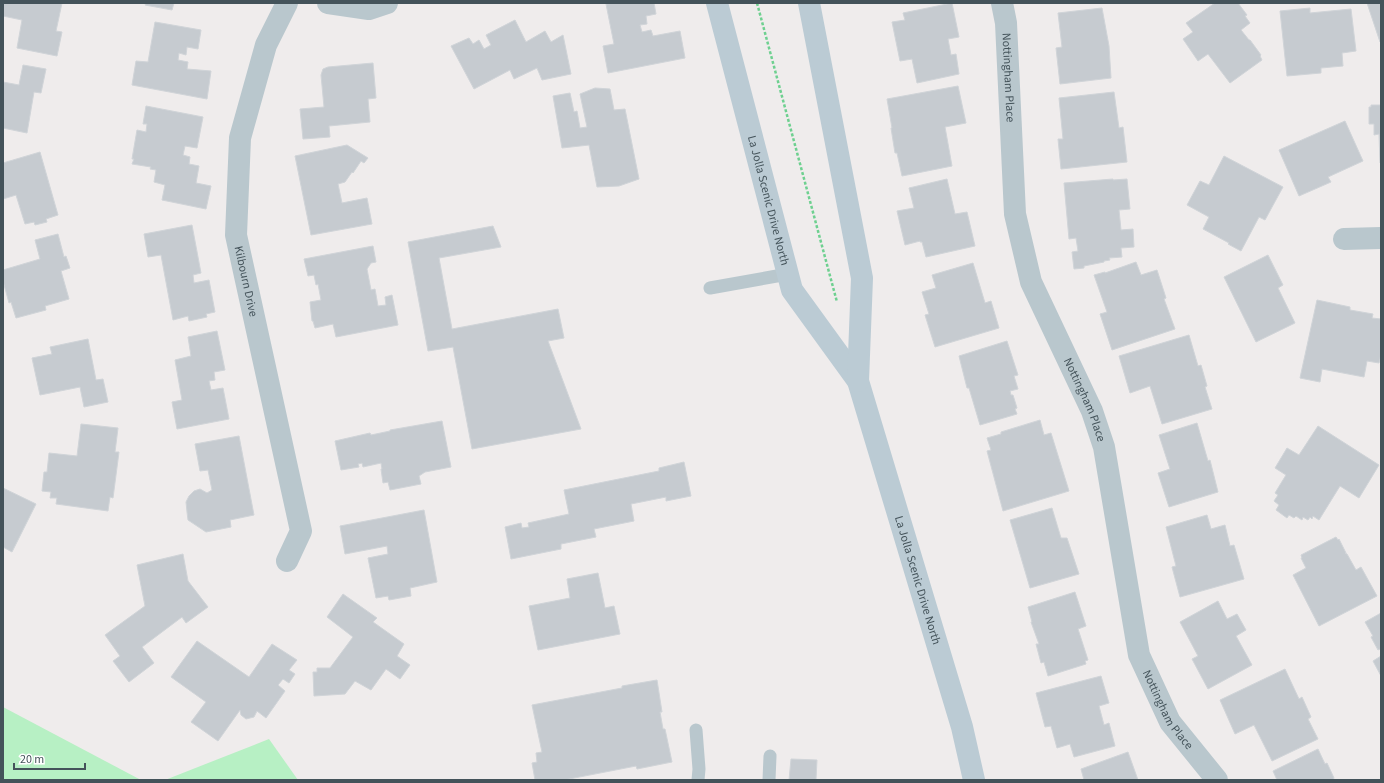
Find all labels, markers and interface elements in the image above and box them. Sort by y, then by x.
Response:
street label: Nottingham Place [997,32,1019,123]
street label: La Jolla Scenic Drive North [743,134,793,267]
street label: Kilbourn Drive [230,244,262,318]
street label: Nottingham Place [1059,355,1110,444]
street label: La Jolla Scenic Drive North [890,514,945,647]
street label: Nottingham Place [1138,667,1197,753]
scale bar [14,745,85,771]
text: 20 m [20,751,44,768]

